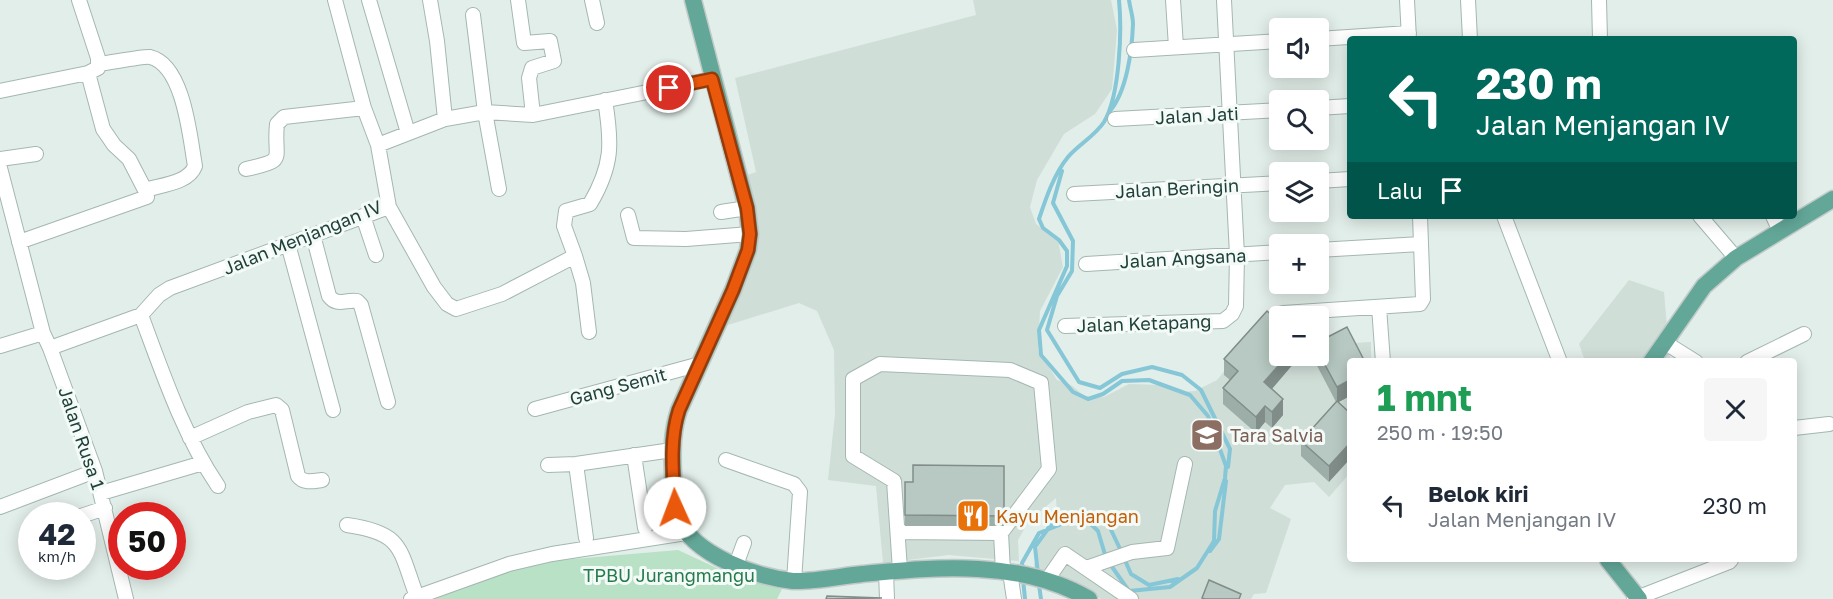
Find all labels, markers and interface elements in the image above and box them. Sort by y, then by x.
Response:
map controls [1269,18,1329,366]
button: sound [1269,18,1329,78]
text: 230 m [1476,58,1602,108]
icon: left [1377,60,1455,138]
pin [643,62,694,113]
icon: arrive [652,71,685,104]
button: search [1269,90,1329,150]
street label: Jalan Jati [1155,102,1239,128]
text: Jalan Menjangan IV [1476,109,1730,141]
button: layers [1269,162,1329,222]
street label: Jalan Beringin [1114,174,1240,202]
icon: arrive [1435,174,1468,207]
text: Lalu [1377,177,1423,204]
street label: Jalan Menjangan IV [219,195,385,279]
button: + [1269,234,1329,294]
street label: Jalan Angsana [1119,244,1247,272]
button: − [1269,306,1329,366]
street label: Jalan Ketapang [1076,310,1212,336]
street label: Gang Semit [567,363,669,409]
text: 1 mnt [1377,376,1472,419]
button: close [1704,378,1767,441]
street label: Jalan Rusa 1 [54,384,110,493]
school or university icon: Tara Salvia [1189,417,1225,453]
text: 250 m · 19:50 [1377,420,1503,444]
place label: Tara Salvia [1230,424,1323,446]
position arrow [643,476,707,540]
text: Belok kiri [1428,480,1529,507]
icon: left [1377,489,1410,522]
text: 230 m [1703,492,1767,519]
restaurant icon: Kayu Menjangan [955,498,991,534]
speed limit sign: 50 [108,502,186,580]
place label: Kayu Menjangan [996,505,1139,527]
text: Jalan Menjangan IV [1428,507,1616,531]
text: 42 [38,516,76,552]
text: km/h [38,547,76,565]
park label: TPBU Jurangmangu [583,564,755,586]

